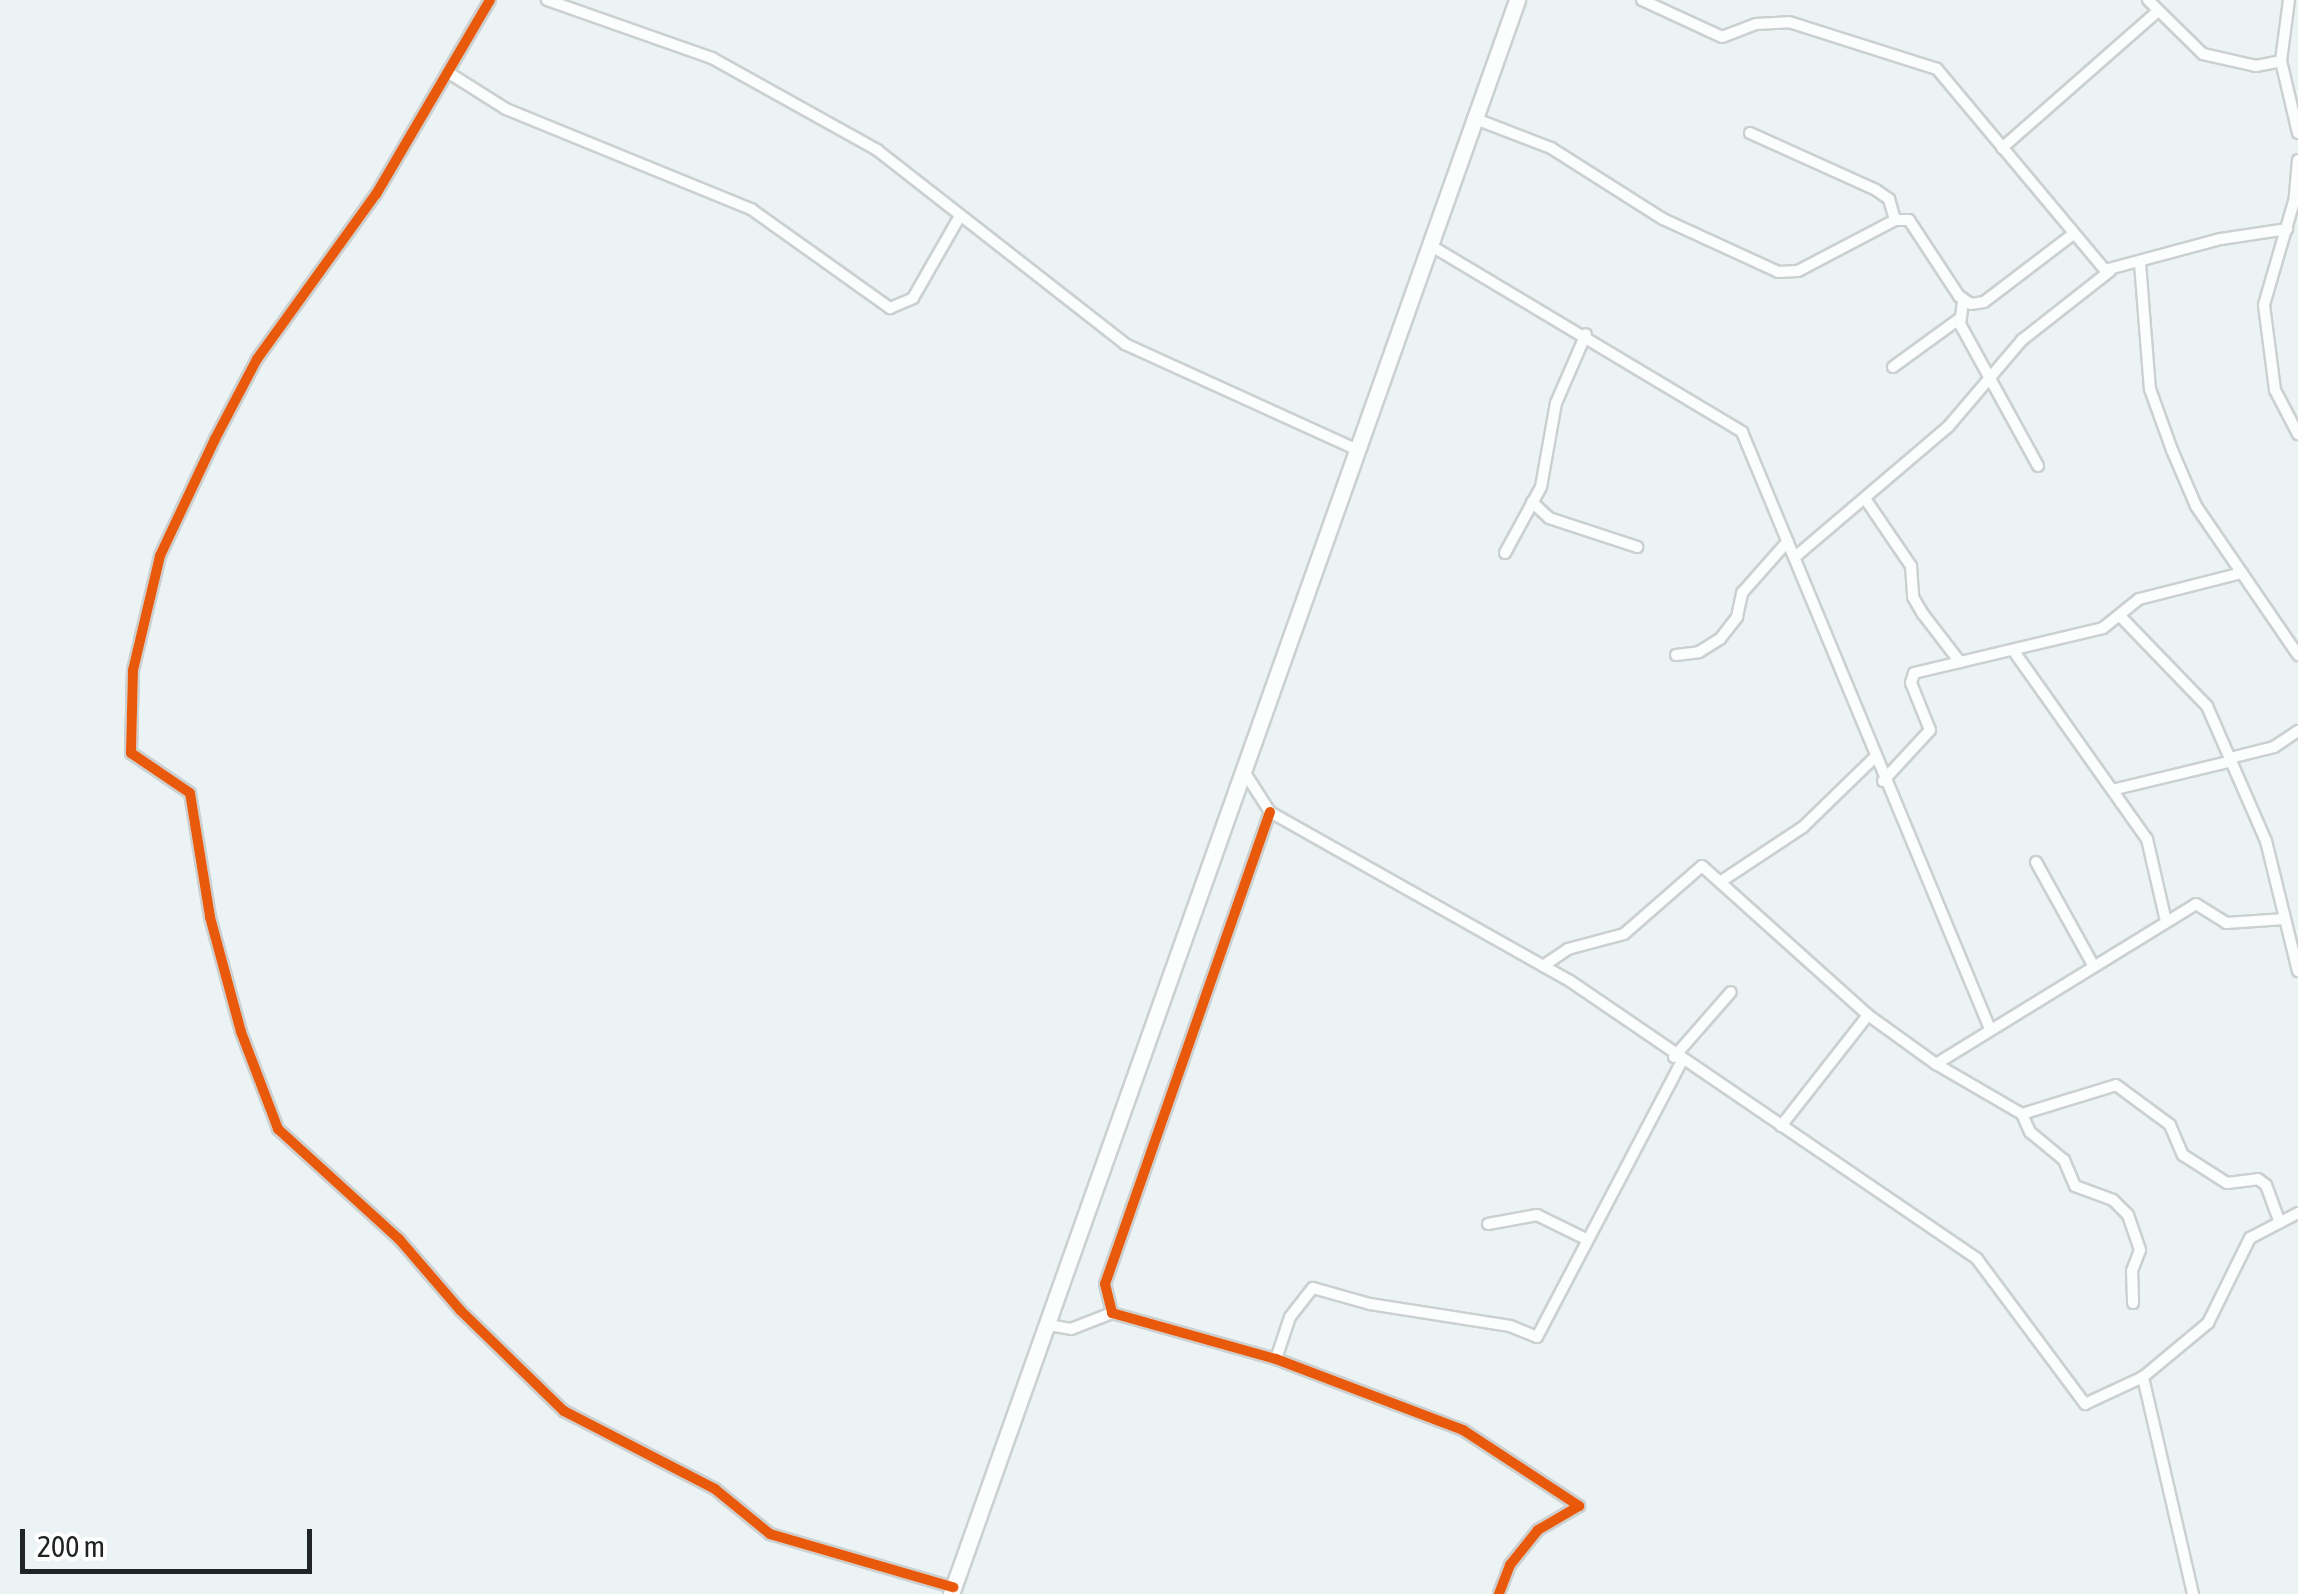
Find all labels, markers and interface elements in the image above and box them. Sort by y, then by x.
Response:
scale bar [25,1509,318,1571]
text: 200 m [37,1529,105,1563]

